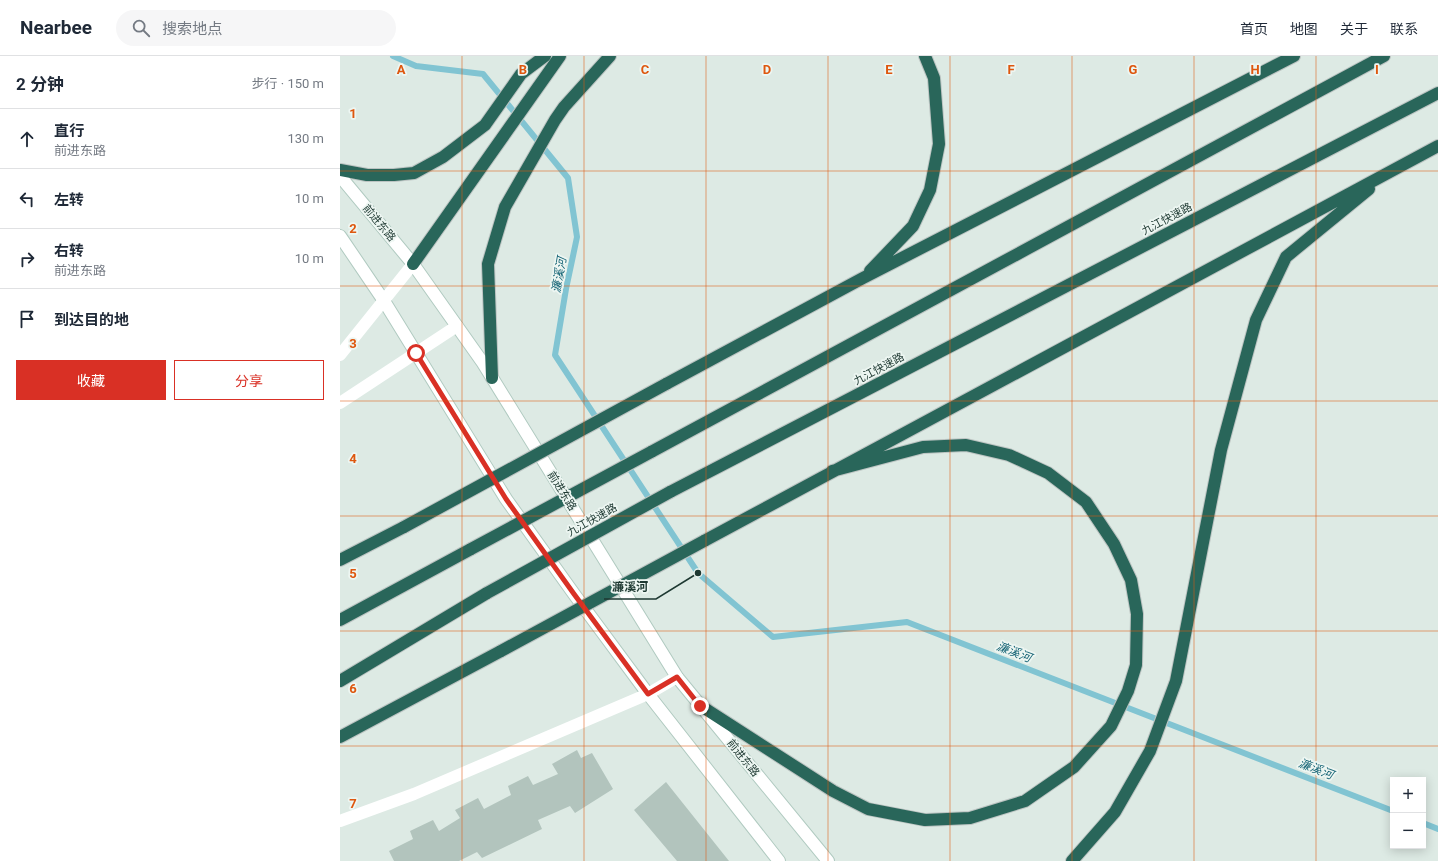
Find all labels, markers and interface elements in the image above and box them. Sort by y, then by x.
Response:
search box [116,10,396,46]
text: Nearbee [20,16,92,39]
icon: search [130,17,152,39]
text: 搜索地点 [162,20,222,38]
text: 首页 [1240,21,1268,37]
text: 地图 [1290,21,1318,37]
text: 关于 [1340,21,1368,37]
text: 联系 [1390,21,1418,37]
text: A [397,62,406,77]
text: B [519,62,527,77]
text: C [641,62,650,77]
text: D [763,62,771,77]
text: E [885,62,893,77]
text: F [1007,62,1015,77]
text: G [1129,62,1138,77]
text: H [1250,62,1260,77]
text: I [1375,62,1379,77]
text: 2 分钟 [16,74,64,94]
text: 步行 · 150 m [252,76,324,91]
text: 1 [349,106,357,121]
text: 直行 [54,122,84,140]
icon: ahead [16,128,38,150]
text: 130 m [287,131,324,146]
text: 前进东路 [54,143,106,158]
icon: left [16,188,38,210]
text: 左转 [54,191,84,209]
text: 10 m [295,191,324,206]
street label: 九江快速路 [1140,200,1194,238]
street label: 前进东路 [360,202,398,244]
text: 2 [349,221,357,236]
text: 右转 [54,242,84,260]
icon: right [16,248,38,270]
text: 10 m [295,251,324,266]
water label: 濂溪河 [549,254,569,294]
text: 前进东路 [54,263,106,278]
icon: arrive [16,308,38,330]
text: 到达目的地 [54,311,129,329]
text: 3 [349,336,357,351]
route start [407,344,425,362]
street label: 九江快速路 [852,350,906,388]
button: 收藏 [16,360,166,400]
button: 分享 [174,360,324,400]
text: 4 [349,451,357,466]
street label: 前进东路 [545,469,579,513]
street label: 九江快速路 [565,501,619,539]
text: 5 [349,566,357,581]
callout: 濂溪河 [604,575,656,599]
text: 濂溪河 [612,580,648,594]
water label: 濂溪河 [995,639,1035,666]
text: 6 [349,681,357,696]
route end [691,697,709,715]
street label: 前进东路 [724,737,762,779]
water label: 濂溪河 [1297,756,1337,783]
map controls [1390,777,1426,849]
button: + [1390,777,1426,813]
text: 7 [349,796,357,811]
button: − [1390,813,1426,849]

